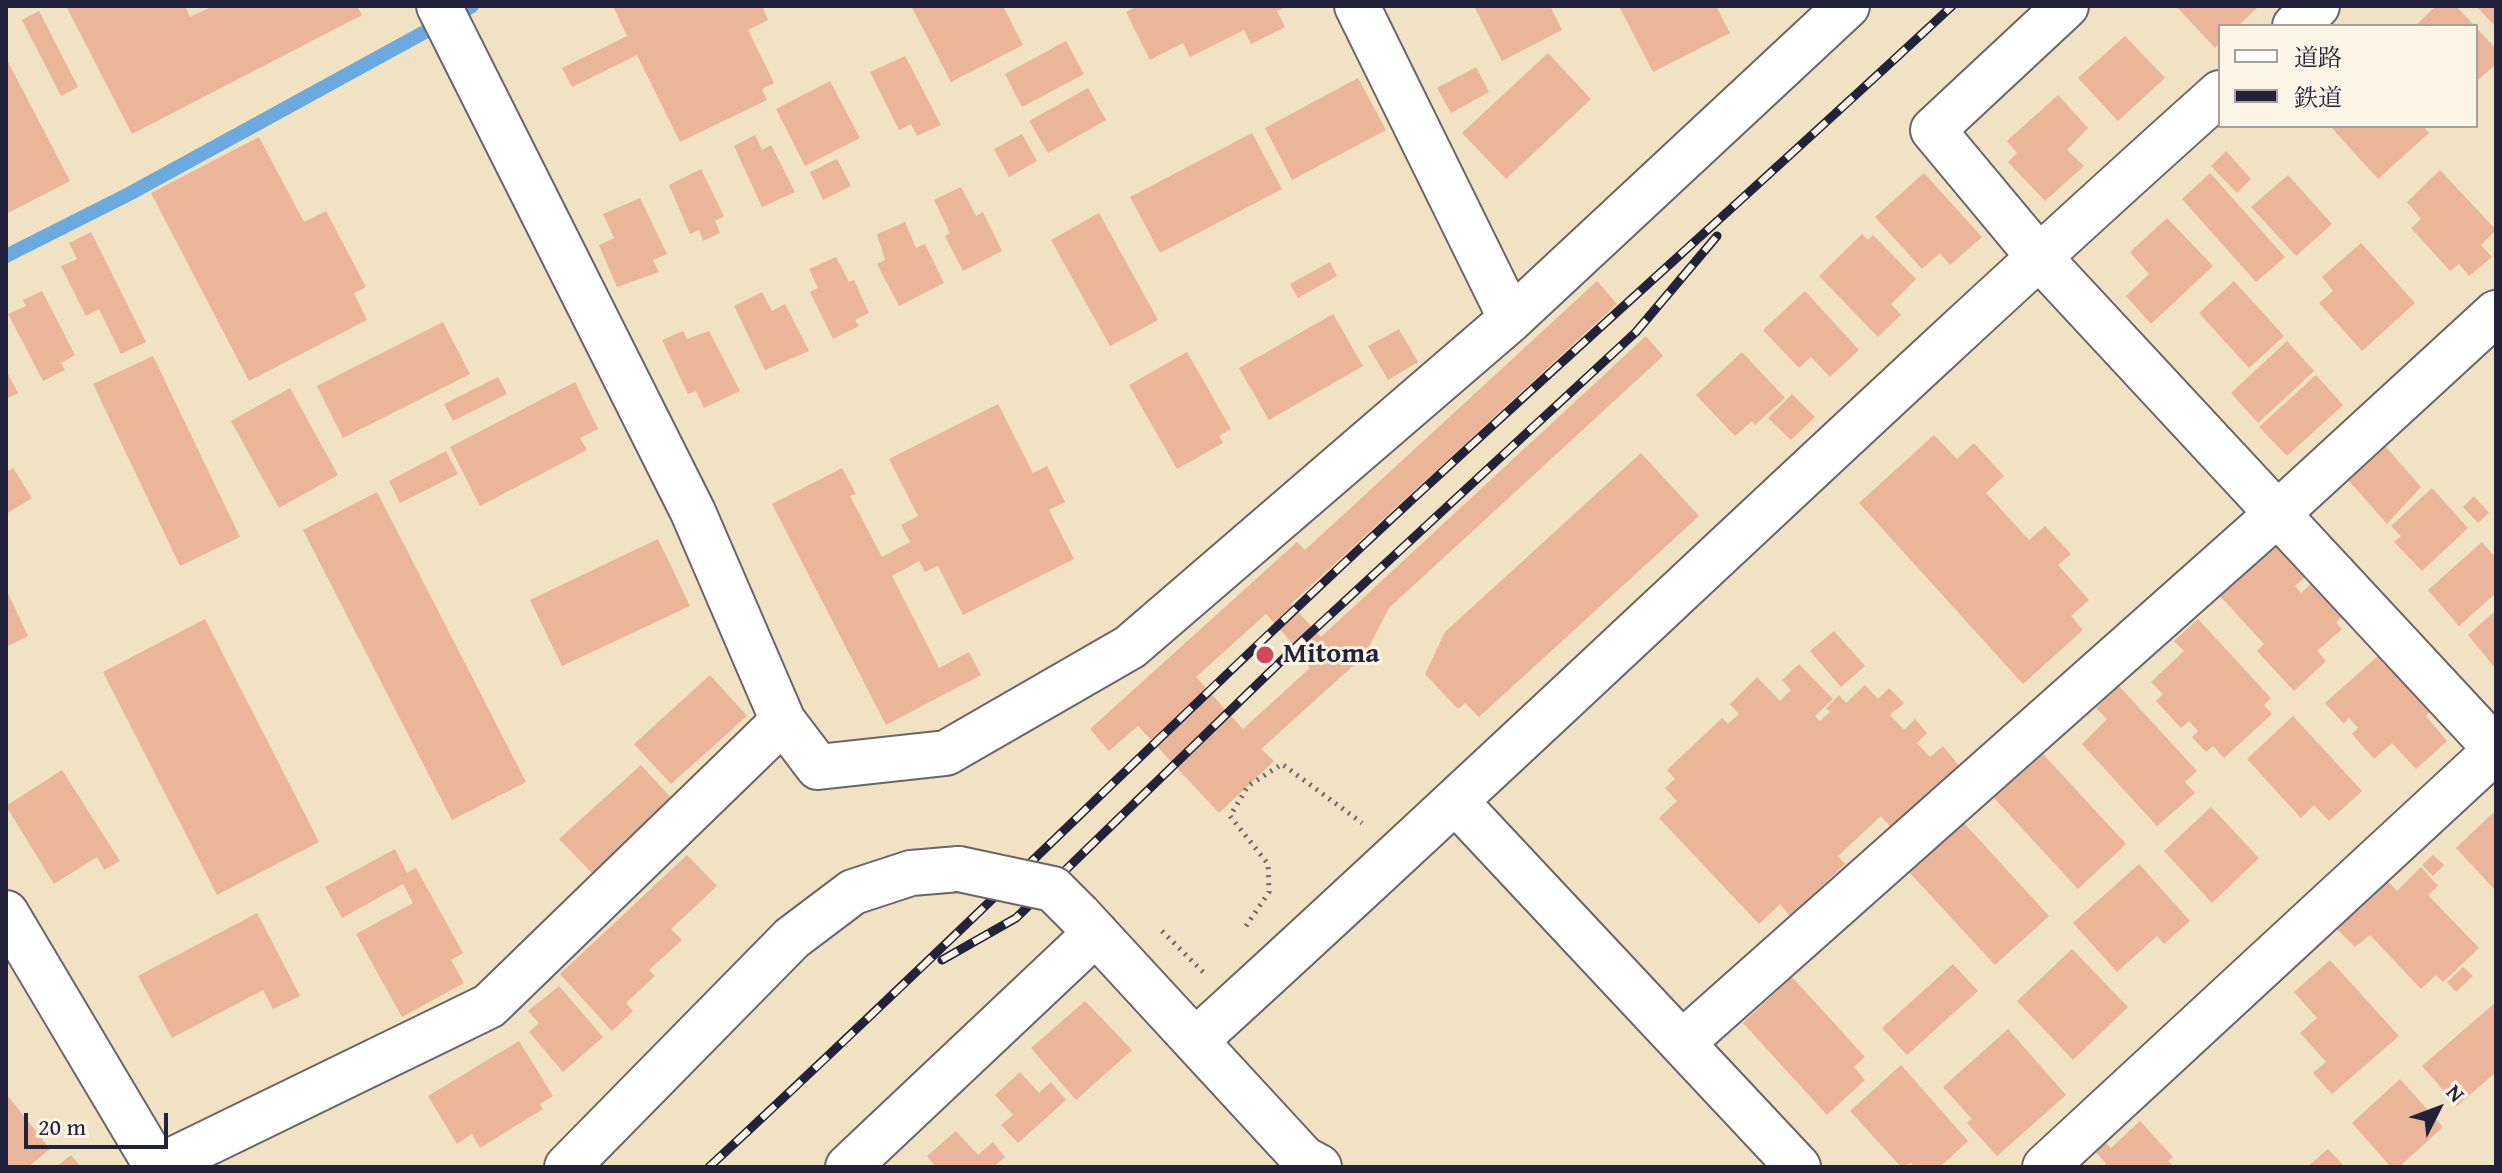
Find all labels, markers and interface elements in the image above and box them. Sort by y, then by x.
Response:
legend [2218,24,2478,128]
text: 道路 [2294,40,2342,75]
text: 鉄道 [2294,80,2342,115]
place label: Mitoma [1283,638,1380,672]
marker: Mitoma [1254,644,1276,666]
north arrow [2398,1069,2478,1149]
text: N [2439,1077,2473,1109]
scale bar [28,1097,172,1147]
text: 20 m [38,1109,86,1144]

